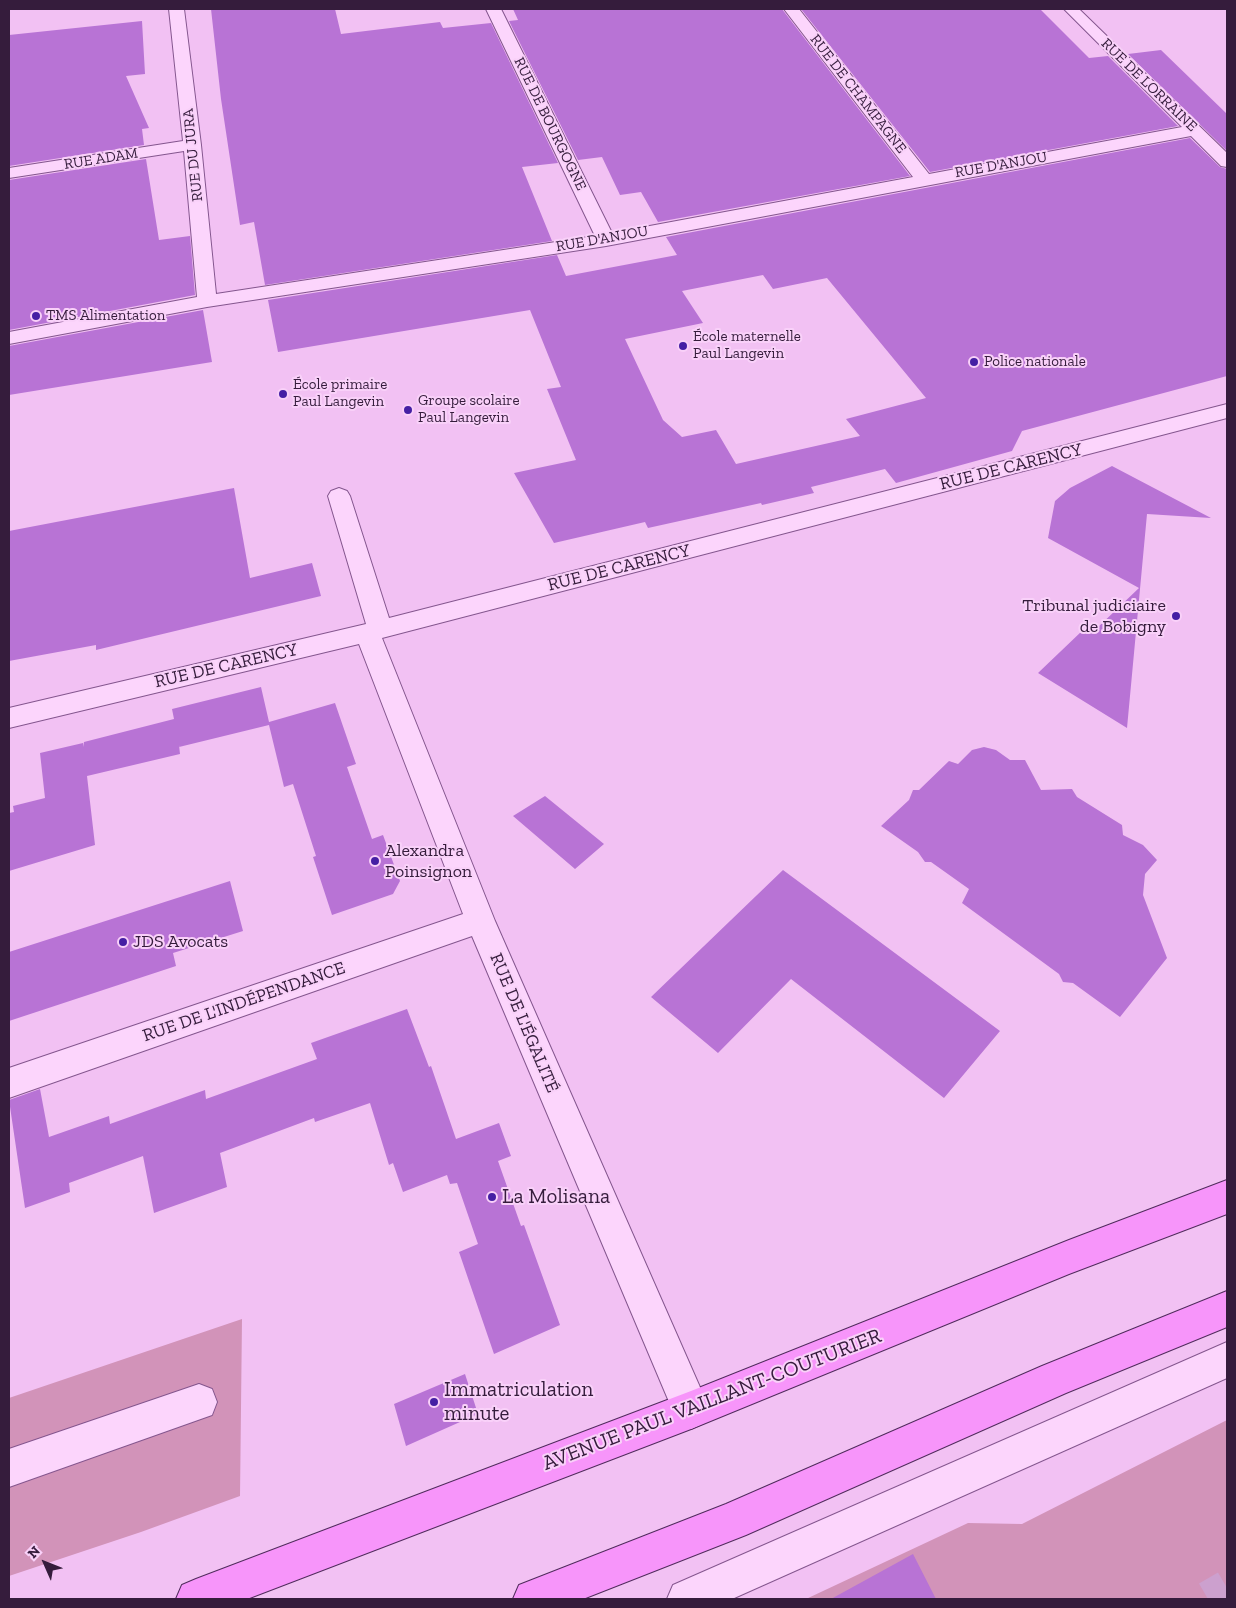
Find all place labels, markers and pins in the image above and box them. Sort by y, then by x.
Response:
place label: TMS Alimentation [46,307,165,325]
marker: TMS Alimentation [30,310,42,322]
place label: École maternelle Paul Langevin [693,328,801,363]
marker: École maternelle Paul Langevin [677,340,689,352]
place label: Police nationale [984,353,1086,371]
marker: Police nationale [968,356,980,368]
place label: École primaire Paul Langevin [293,376,387,411]
marker: École primaire Paul Langevin [277,388,289,400]
place label: Groupe scolaire Paul Langevin [418,392,519,427]
marker: Groupe scolaire Paul Langevin [402,404,414,416]
place label: Tribunal judiciaire de Bobigny [1022,595,1166,638]
marker: Tribunal judiciaire de Bobigny [1170,610,1182,622]
place label: Alexandra Poinsignon [385,840,472,882]
marker: Alexandra Poinsignon [369,855,381,867]
place label: JDS Avocats [133,931,228,953]
marker: JDS Avocats [117,936,129,948]
place label: La Molisana [502,1184,610,1210]
marker: La Molisana [486,1191,498,1203]
place label: Immatriculation minute [444,1377,593,1427]
marker: Immatriculation minute [428,1396,440,1408]

